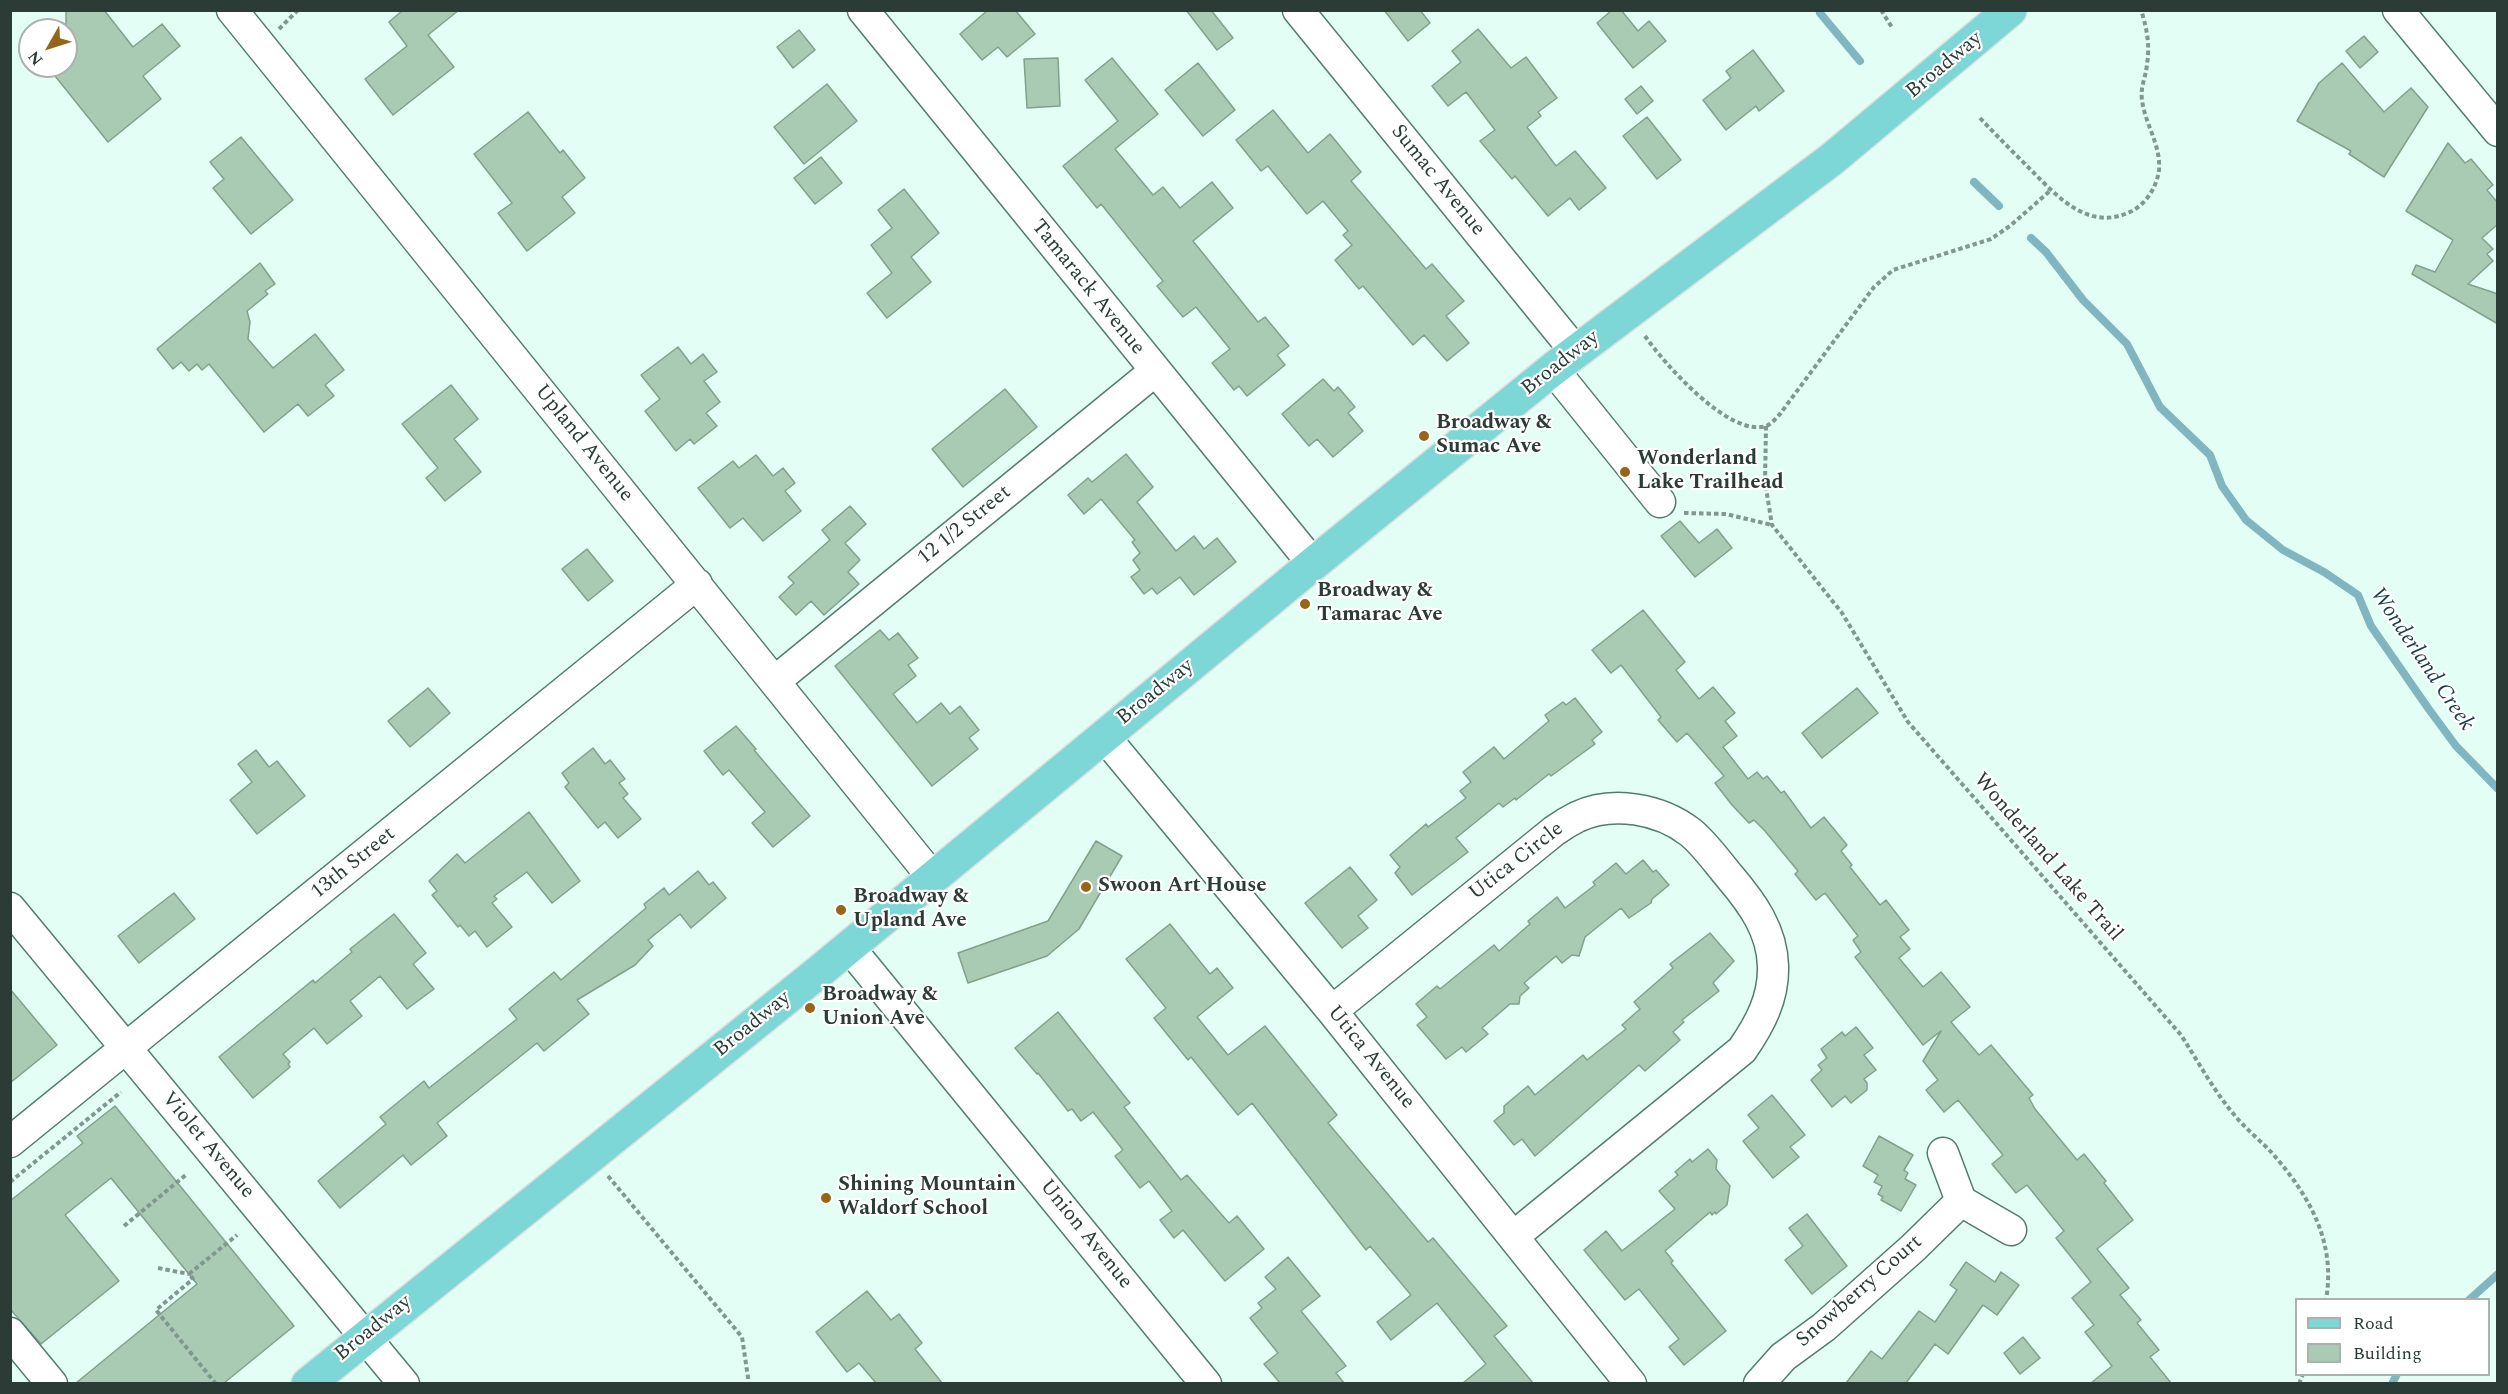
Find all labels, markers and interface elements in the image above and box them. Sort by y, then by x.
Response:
north arrow [18,18,78,78]
street label: Broadway [1902,27,1988,105]
text: N [22,45,49,71]
street label: Sumac Avenue [1384,120,1490,242]
street label: Tamarack Avenue [1025,215,1149,361]
street label: Broadway [1517,326,1605,402]
street label: Upland Avenue [528,380,638,508]
place label: Broadway & Sumac Ave [1436,411,1552,461]
marker: Broadway & Sumac Ave [1417,429,1431,443]
place label: Wonderland Lake Trailhead [1637,447,1784,497]
marker: Wonderland Lake Trailhead [1618,465,1632,479]
street label: 12 1/2 Street [913,481,1017,571]
place label: Broadway & Tamarac Ave [1317,579,1443,629]
water label: Wonderland Creek [2363,583,2479,737]
marker: Broadway & Tamarac Ave [1298,597,1312,611]
street label: Broadway [1112,654,1200,732]
street label: Wonderland Lake Trail [1967,769,2127,947]
street label: Utica Circle [1465,817,1569,907]
street label: 13th Street [307,822,401,906]
place label: Swoon Art House [1098,874,1267,900]
marker: Swoon Art House [1079,880,1093,894]
place label: Broadway & Upland Ave [853,885,969,935]
marker: Broadway & Upland Ave [834,903,848,917]
place label: Broadway & Union Ave [822,983,938,1033]
street label: Broadway [709,986,797,1064]
marker: Broadway & Union Ave [803,1001,817,1015]
street label: Utica Avenue [1321,1001,1419,1115]
street label: Violet Avenue [155,1087,259,1205]
place label: Shining Mountain Waldorf School [838,1173,1016,1223]
street label: Union Avenue [1033,1175,1137,1295]
marker: Shining Mountain Waldorf School [819,1191,833,1205]
street label: Snowberry Court [1792,1230,1928,1354]
street label: Broadway [330,1290,418,1368]
legend [2295,1298,2490,1376]
text: Road [2353,1310,2394,1337]
text: Building [2353,1340,2422,1367]

